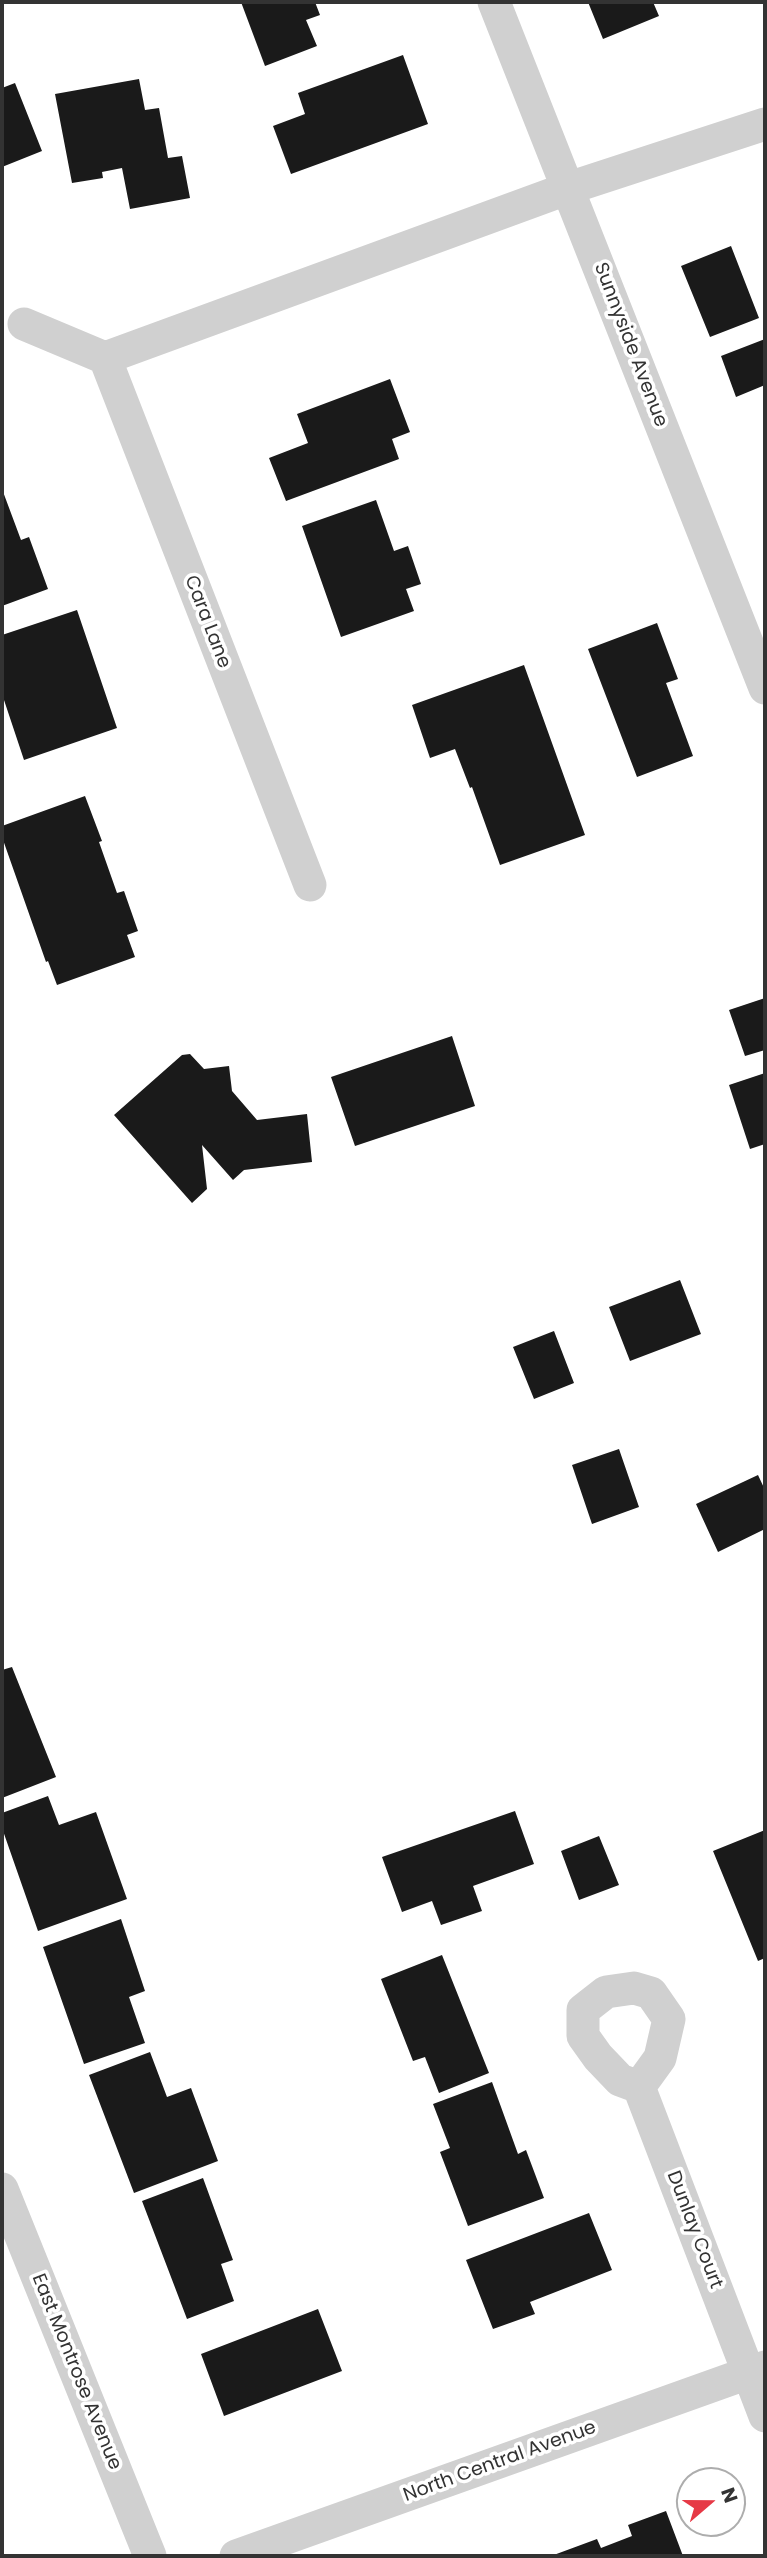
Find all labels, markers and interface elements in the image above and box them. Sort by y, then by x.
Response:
street label: Sunnyside Avenue [588,260,672,430]
street label: Cara Lane [179,572,235,672]
street label: Dunlay Court [661,2168,727,2292]
street label: East Montrose Avenue [26,2271,126,2473]
street label: North Central Avenue [401,2417,599,2507]
north arrow [676,2467,746,2537]
text: N [714,2484,744,2507]

